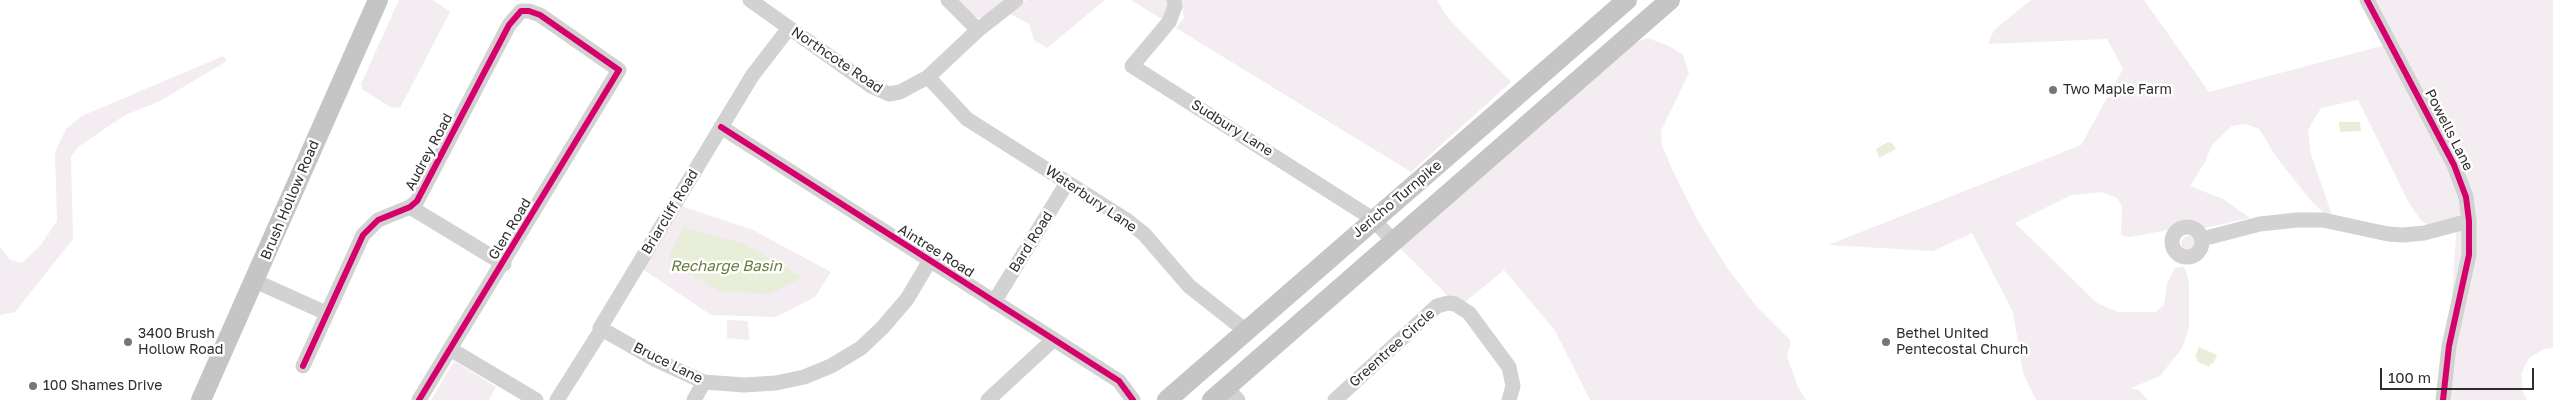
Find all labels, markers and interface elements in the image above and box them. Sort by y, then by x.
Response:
street label: Northcote Road [788,23,886,97]
place label: Two Maple Farm [2063,82,2172,98]
marker: Two Maple Farm [2047,84,2059,96]
street label: Powells Lane [2421,86,2477,174]
street label: Sudbury Lane [1188,96,1276,160]
street label: Audrey Road [402,111,456,193]
street label: Brush Hollow Road [257,138,323,262]
street label: Jericho Turnpike [1349,157,1445,241]
street label: Waterbury Lane [1042,162,1140,236]
street label: Briarcliff Road [638,167,702,257]
street label: Glen Road [485,195,535,263]
street label: Bard Road [1006,208,1056,276]
street label: Aintree Road [895,221,977,281]
water label: Recharge Basin [670,257,782,275]
street label: Greentree Circle [1346,305,1438,391]
place label: 3400 Brush Hollow Road [138,326,223,358]
place label: Bethel United Pentecostal Church [1896,326,2028,358]
marker: 3400 Brush Hollow Road [122,336,134,348]
marker: Bethel United Pentecostal Church [1880,336,1892,348]
street label: Bruce Lane [630,339,706,387]
scale bar [2383,358,2537,390]
text: 100 m [2388,368,2431,386]
place label: 100 Shames Drive [43,378,162,394]
marker: 100 Shames Drive [27,380,39,392]

